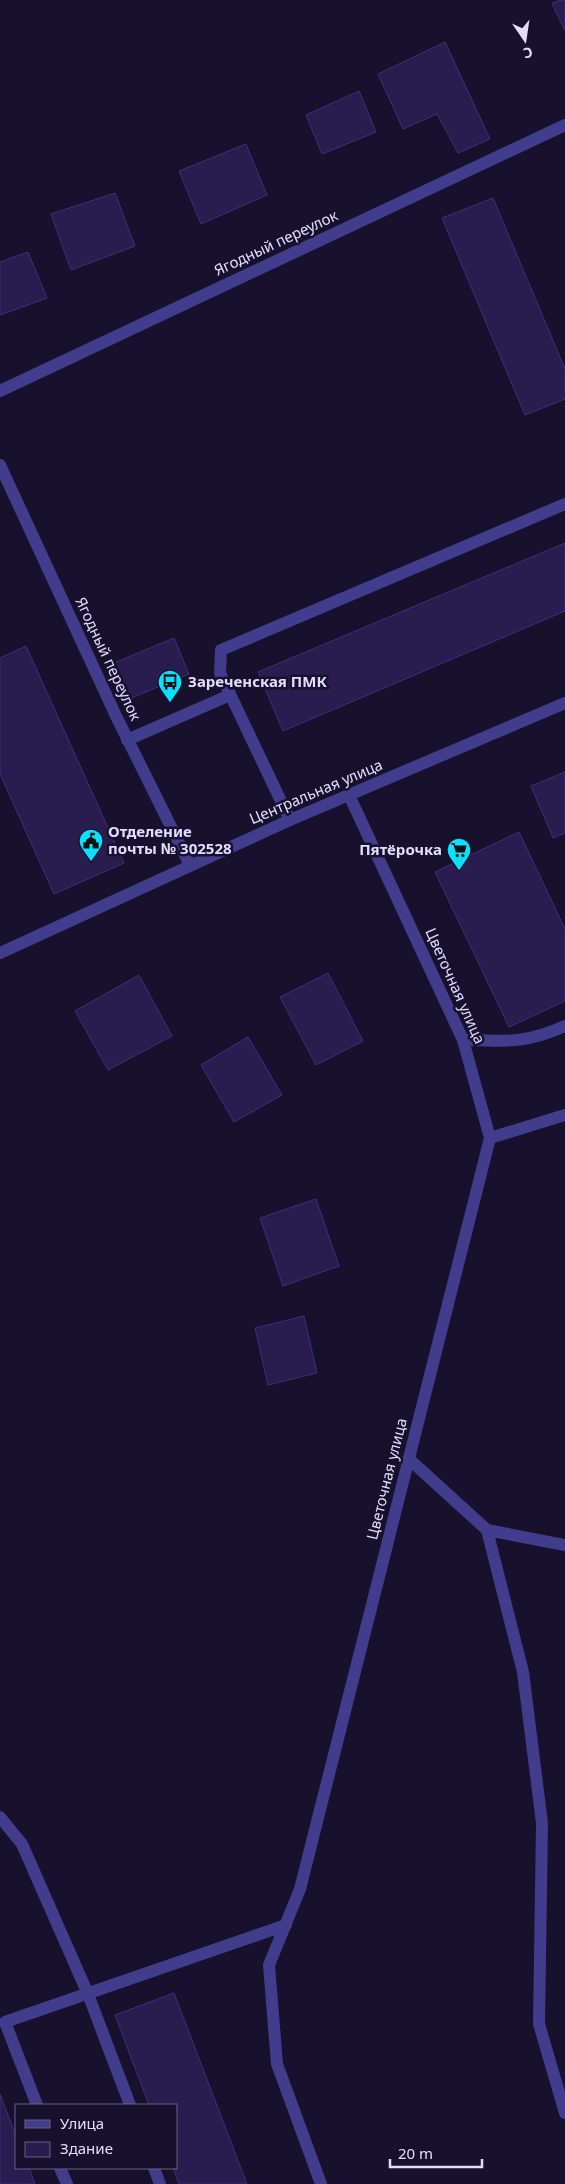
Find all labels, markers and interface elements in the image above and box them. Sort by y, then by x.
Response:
north arrow [500,15,550,65]
text: С [521,43,535,63]
street label: Ягодный переулок [210,205,341,280]
street label: Ягодный переулок [71,593,146,724]
bus stop icon: Зареченская ПМК [157,669,183,703]
place label: Зареченская ПМК [188,671,327,691]
street label: Центральная улица [246,754,385,828]
place label: Отделение почты № 302528 [108,821,232,858]
public building icon: Отделение почты № 302528 [78,828,104,862]
supermarket icon: Пятёрочка [446,837,472,871]
place label: Пятёрочка [359,839,442,859]
street label: Цветочная улица [421,925,490,1047]
street label: Цветочная улица [361,1416,411,1542]
legend [15,2104,178,2169]
text: Улица [60,2113,104,2133]
scale bar [390,2136,482,2168]
text: Здание [60,2138,113,2158]
text: 20 m [398,2143,433,2163]

